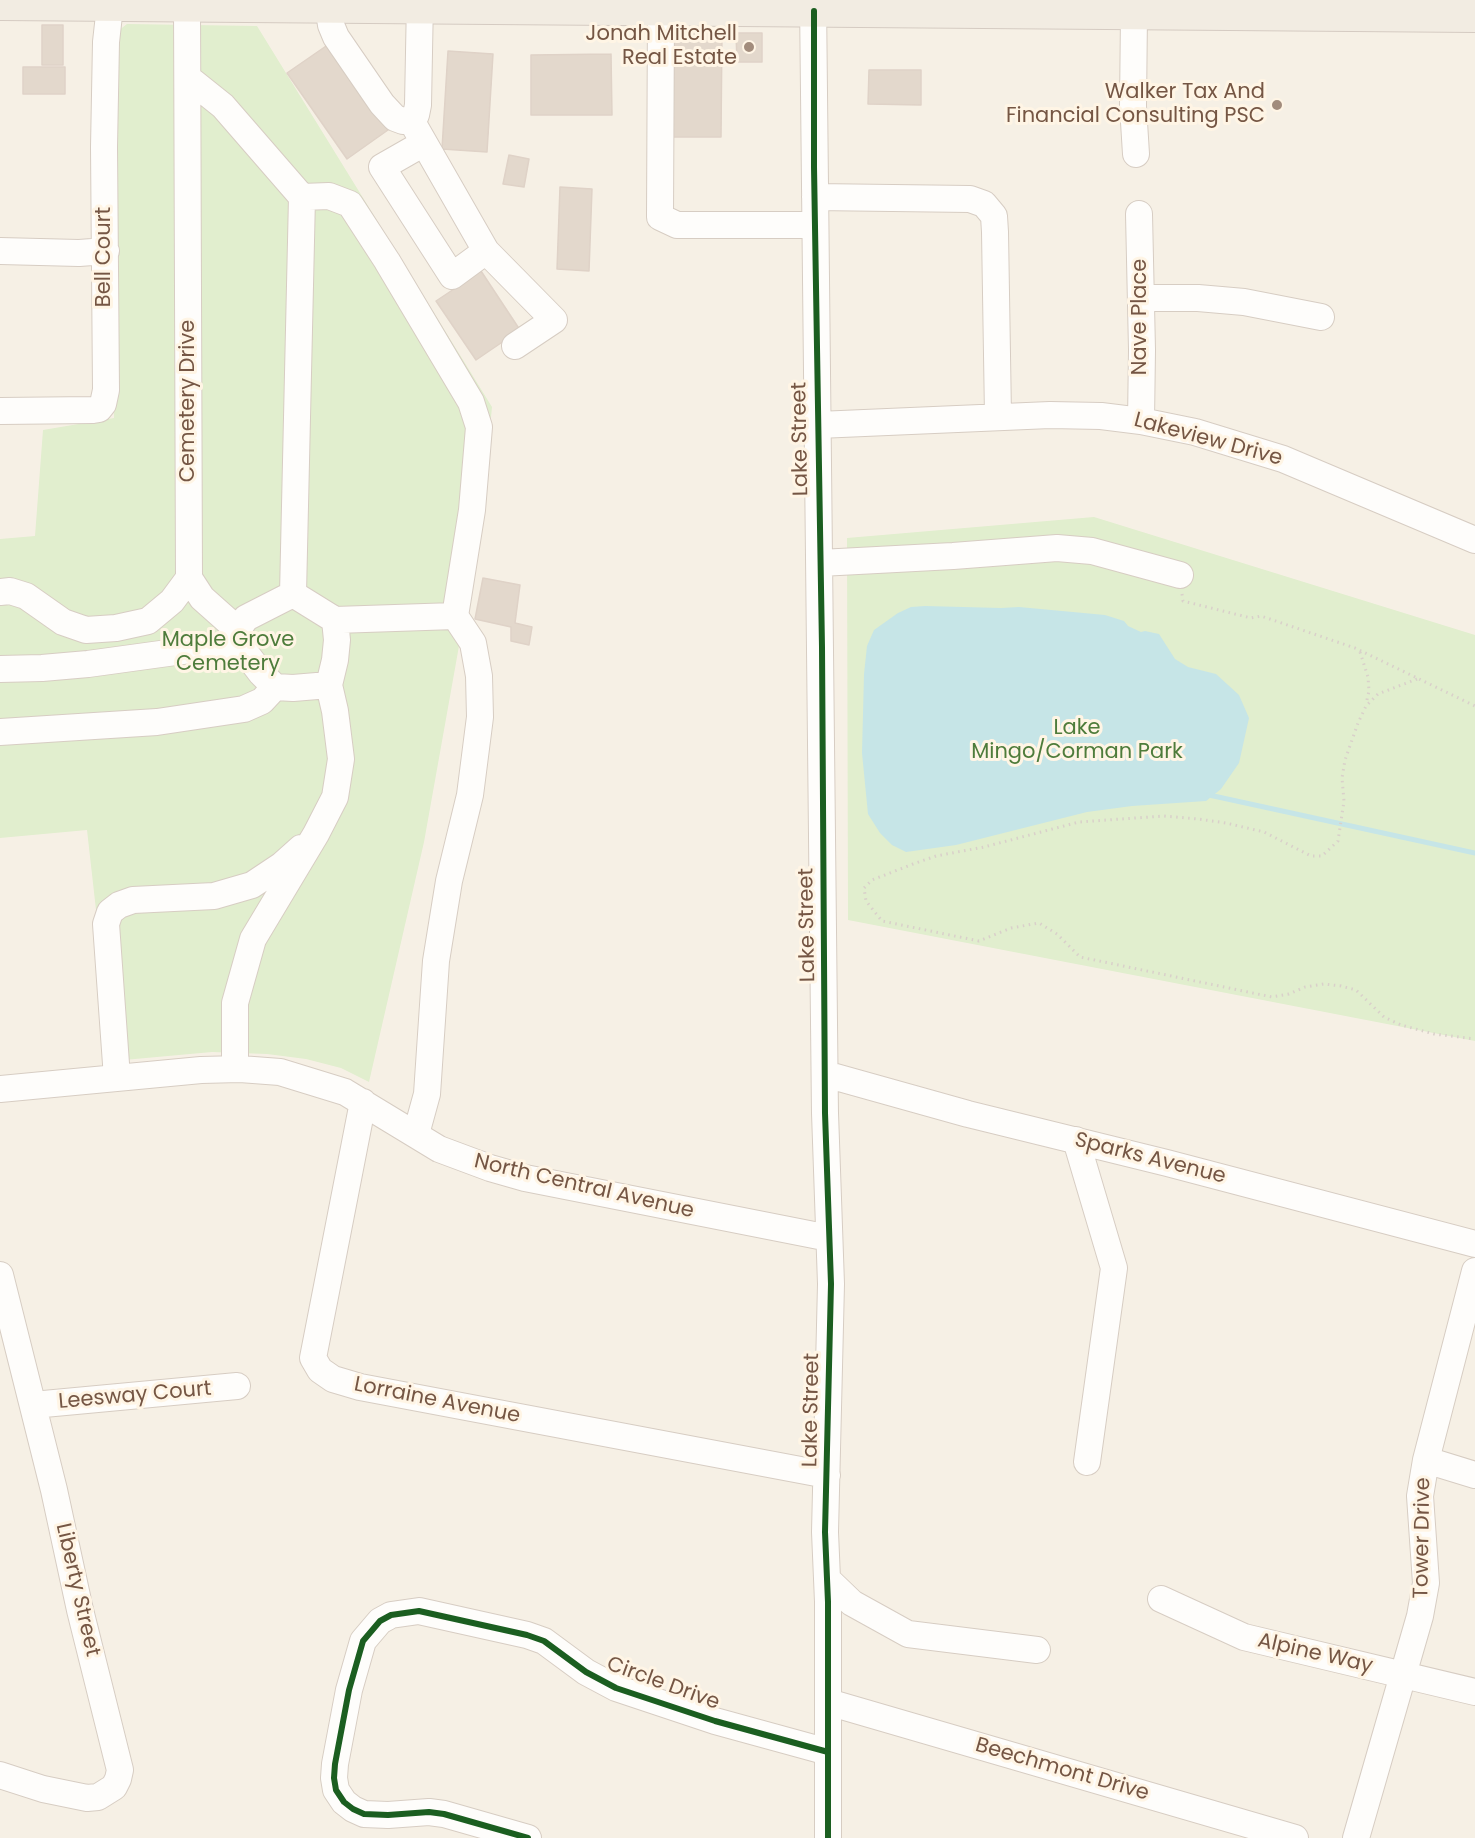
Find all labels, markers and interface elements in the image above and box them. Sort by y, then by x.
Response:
place label: Jonah Mitchell Real Estate [585,22,737,72]
marker: Jonah Mitchell Real Estate [742,40,756,54]
place label: Walker Tax And Financial Consulting PSC [1006,80,1265,130]
marker: Walker Tax And Financial Consulting PSC [1270,98,1284,112]
street label: Bell Court [92,207,118,307]
street label: Nave Place [1128,259,1154,375]
street label: Cemetery Drive [176,320,202,482]
street label: Lake Street [787,382,815,496]
street label: Lakeview Drive [1131,408,1285,472]
park label: Maple Grove Cemetery [162,628,294,678]
park label: Lake Mingo/Corman Park [971,716,1183,766]
street label: Lake Street [794,868,822,982]
street label: Sparks Avenue [1072,1128,1228,1190]
street label: North Central Avenue [472,1149,696,1225]
street label: Lake Street [798,1353,826,1467]
street label: Lorraine Avenue [352,1373,522,1429]
street label: Leesway Court [57,1377,213,1415]
street label: Tower Drive [1409,1477,1437,1599]
street label: Liberty Street [49,1521,105,1659]
street label: Alpine Way [1255,1629,1375,1679]
street label: Circle Drive [603,1652,723,1716]
street label: Beechmont Drive [972,1733,1152,1807]

